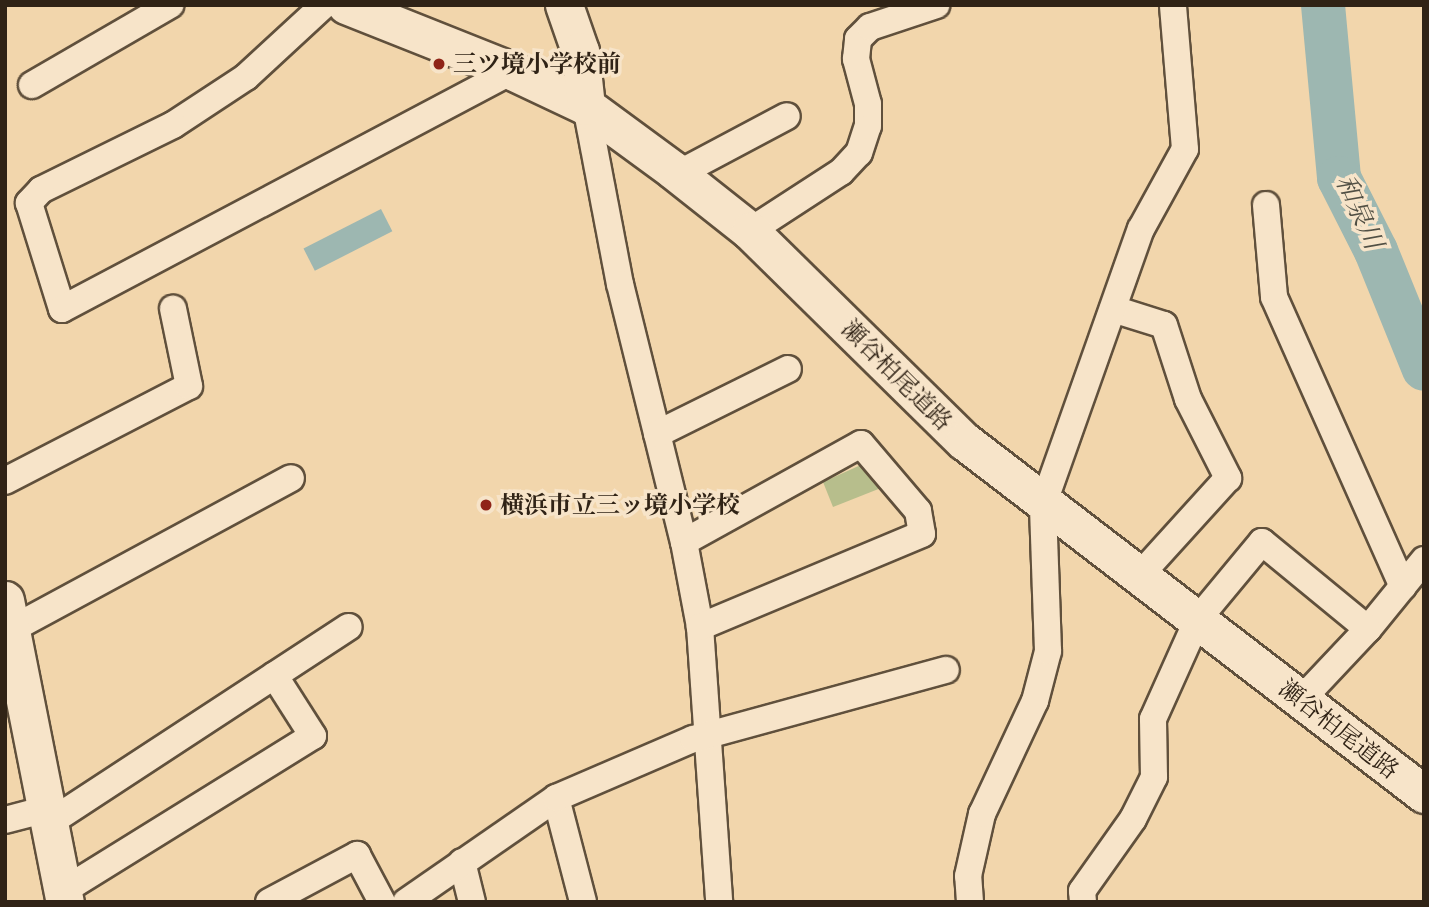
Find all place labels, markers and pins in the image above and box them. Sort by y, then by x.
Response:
place label: 三ツ境小学校前 [453,50,621,78]
marker: 三ツ境小学校前 [431,56,447,72]
place label: 横浜市立三ッ境小学校 [500,491,740,519]
marker: 横浜市立三ッ境小学校 [478,497,494,513]

